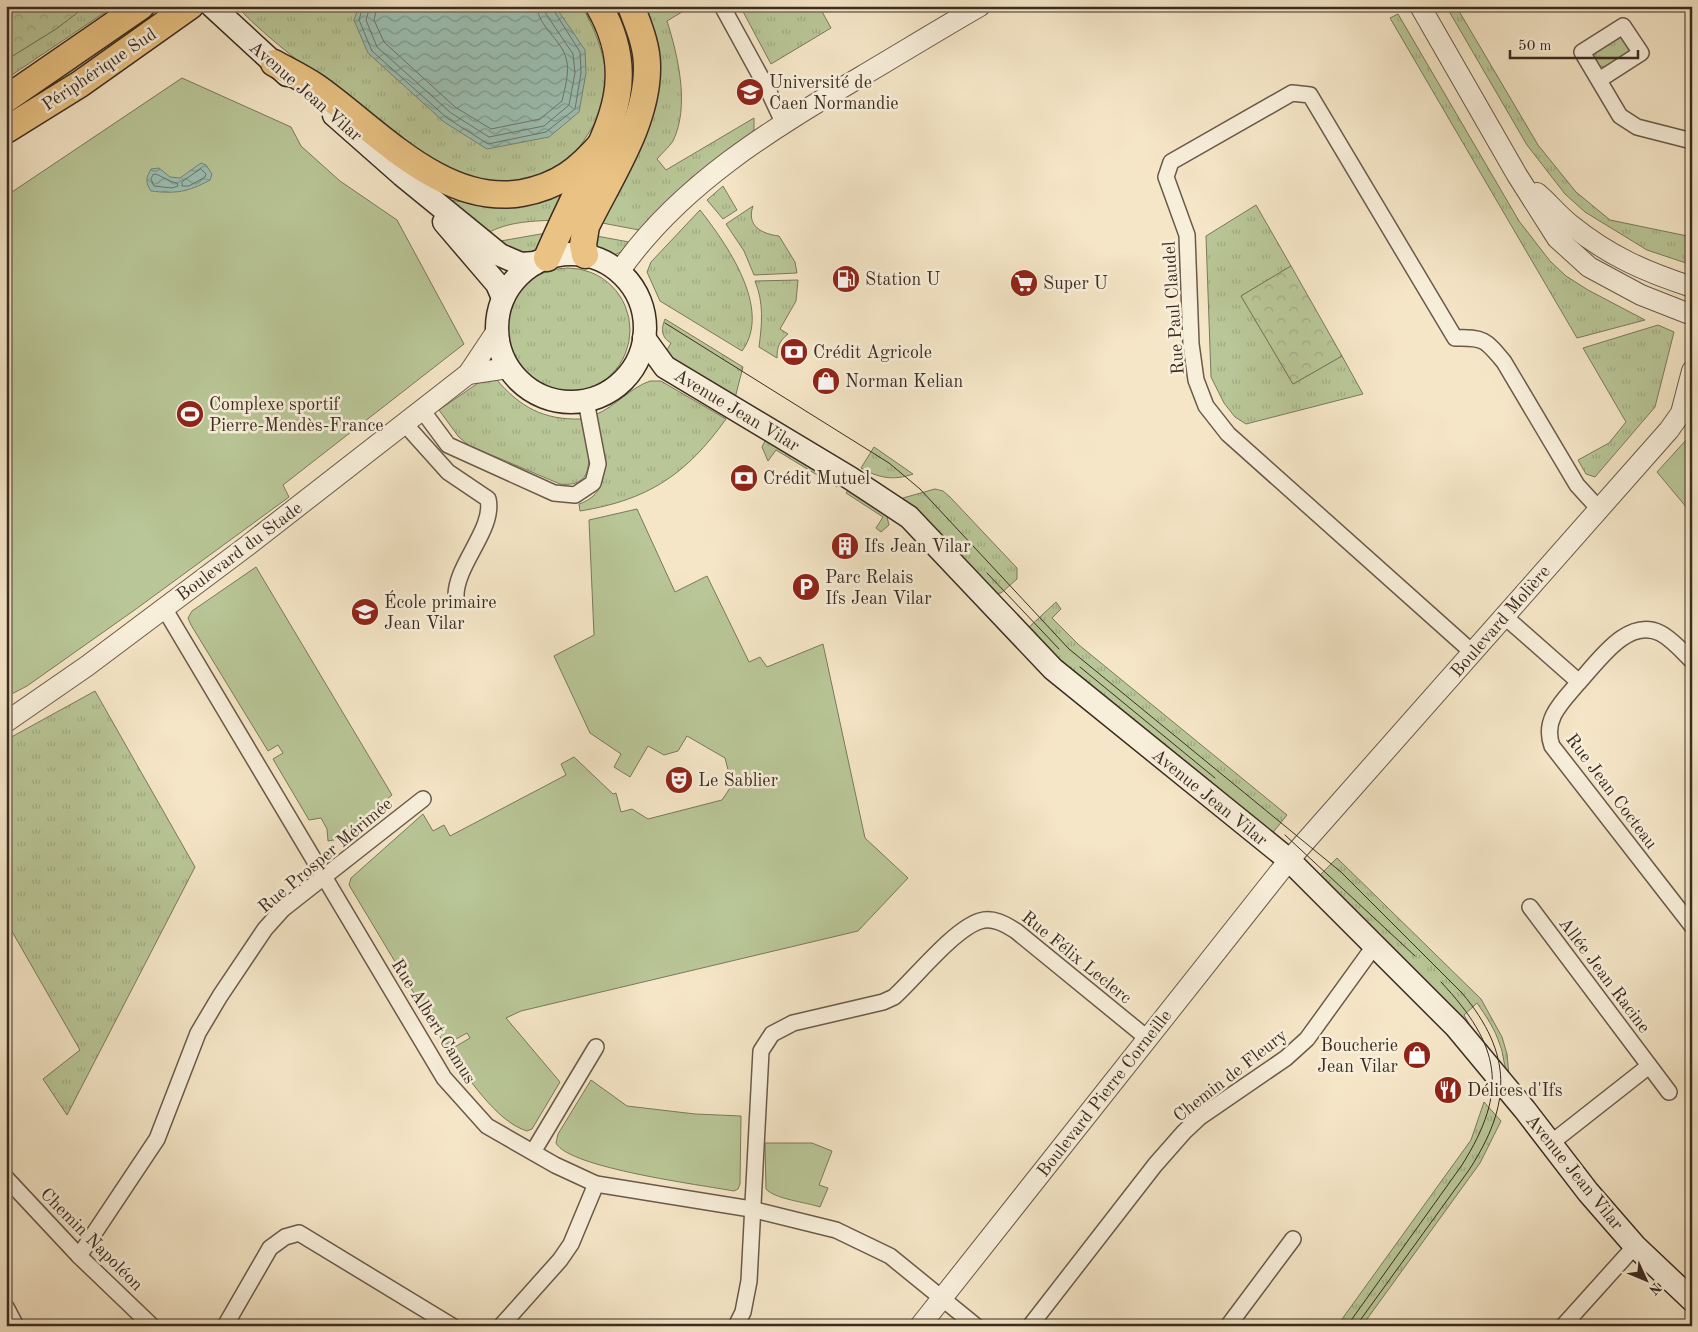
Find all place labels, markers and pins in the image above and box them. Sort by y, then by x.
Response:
place label: Université de Caen Normandie [769,74,899,113]
school or university icon: Université de Caen Normandie [735,77,765,107]
fuel station icon: Station U [831,264,861,294]
supermarket icon: Super U [1009,268,1039,298]
place label: Station U [865,271,940,289]
place label: Super U [1043,275,1108,293]
bank icon: Crédit Agricole [779,337,809,367]
place label: Crédit Agricole [813,344,932,362]
shop icon: Norman Kelian [811,366,841,396]
place label: Norman Kelian [845,373,964,391]
place label: Complexe sportif Pierre-Mendès-France [209,396,384,435]
sports icon: Complexe sportif Pierre-Mendès-France [175,399,205,429]
bank icon: Crédit Mutuel [729,463,759,493]
place label: Crédit Mutuel [763,470,870,488]
building icon: Ifs Jean Vilar [830,531,860,561]
place label: Ifs Jean Vilar [864,538,971,556]
place label: Parc Relais Ifs Jean Vilar [825,569,932,608]
parking icon: Parc Relais Ifs Jean Vilar [791,572,821,602]
place label: École primaire Jean Vilar [384,590,497,633]
school or university icon: École primaire Jean Vilar [350,597,380,627]
theatre icon: Le Sablier [664,765,694,795]
place label: Le Sablier [698,772,779,790]
place label: Boucherie Jean Vilar [1317,1037,1399,1076]
shop icon: Boucherie Jean Vilar [1402,1040,1432,1070]
restaurant icon: Délices d'Ifs [1433,1075,1463,1105]
place label: Délices d'Ifs [1467,1082,1563,1100]

